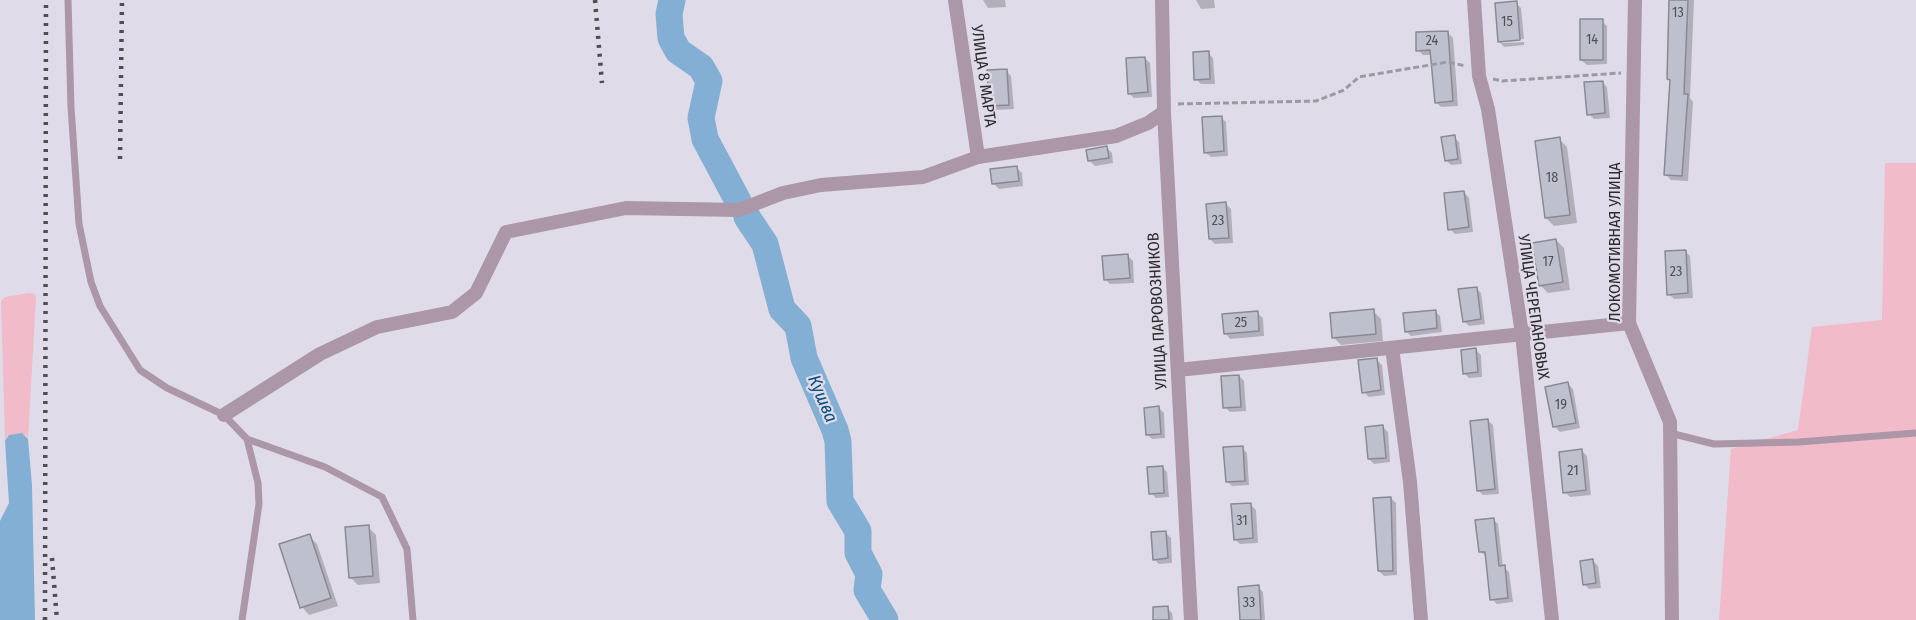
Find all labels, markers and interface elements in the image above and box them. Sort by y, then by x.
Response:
house number: 13 [1672,5,1684,21]
house number: 15 [1501,14,1513,30]
street label: УЛИЦА 8 МАРТА [966,24,1000,128]
house number: 14 [1586,32,1598,48]
house number: 24 [1426,33,1438,49]
street label: ЛОКОМОТИВНАЯ УЛИЦА [1606,162,1626,322]
house number: 18 [1546,170,1558,186]
house number: 23 [1212,213,1224,229]
street label: УЛИЦА ПАРОВОЗНИКОВ [1144,232,1172,390]
street label: УЛИЦА ЧЕРЕПАНОВЫХ [1513,233,1553,381]
house number: 17 [1542,254,1554,270]
house number: 23 [1670,264,1682,280]
house number: 25 [1235,315,1247,331]
water label: Кушва [802,372,842,426]
house number: 19 [1555,397,1567,413]
house number: 21 [1567,463,1579,479]
house number: 31 [1236,513,1248,529]
house number: 33 [1243,595,1255,611]

